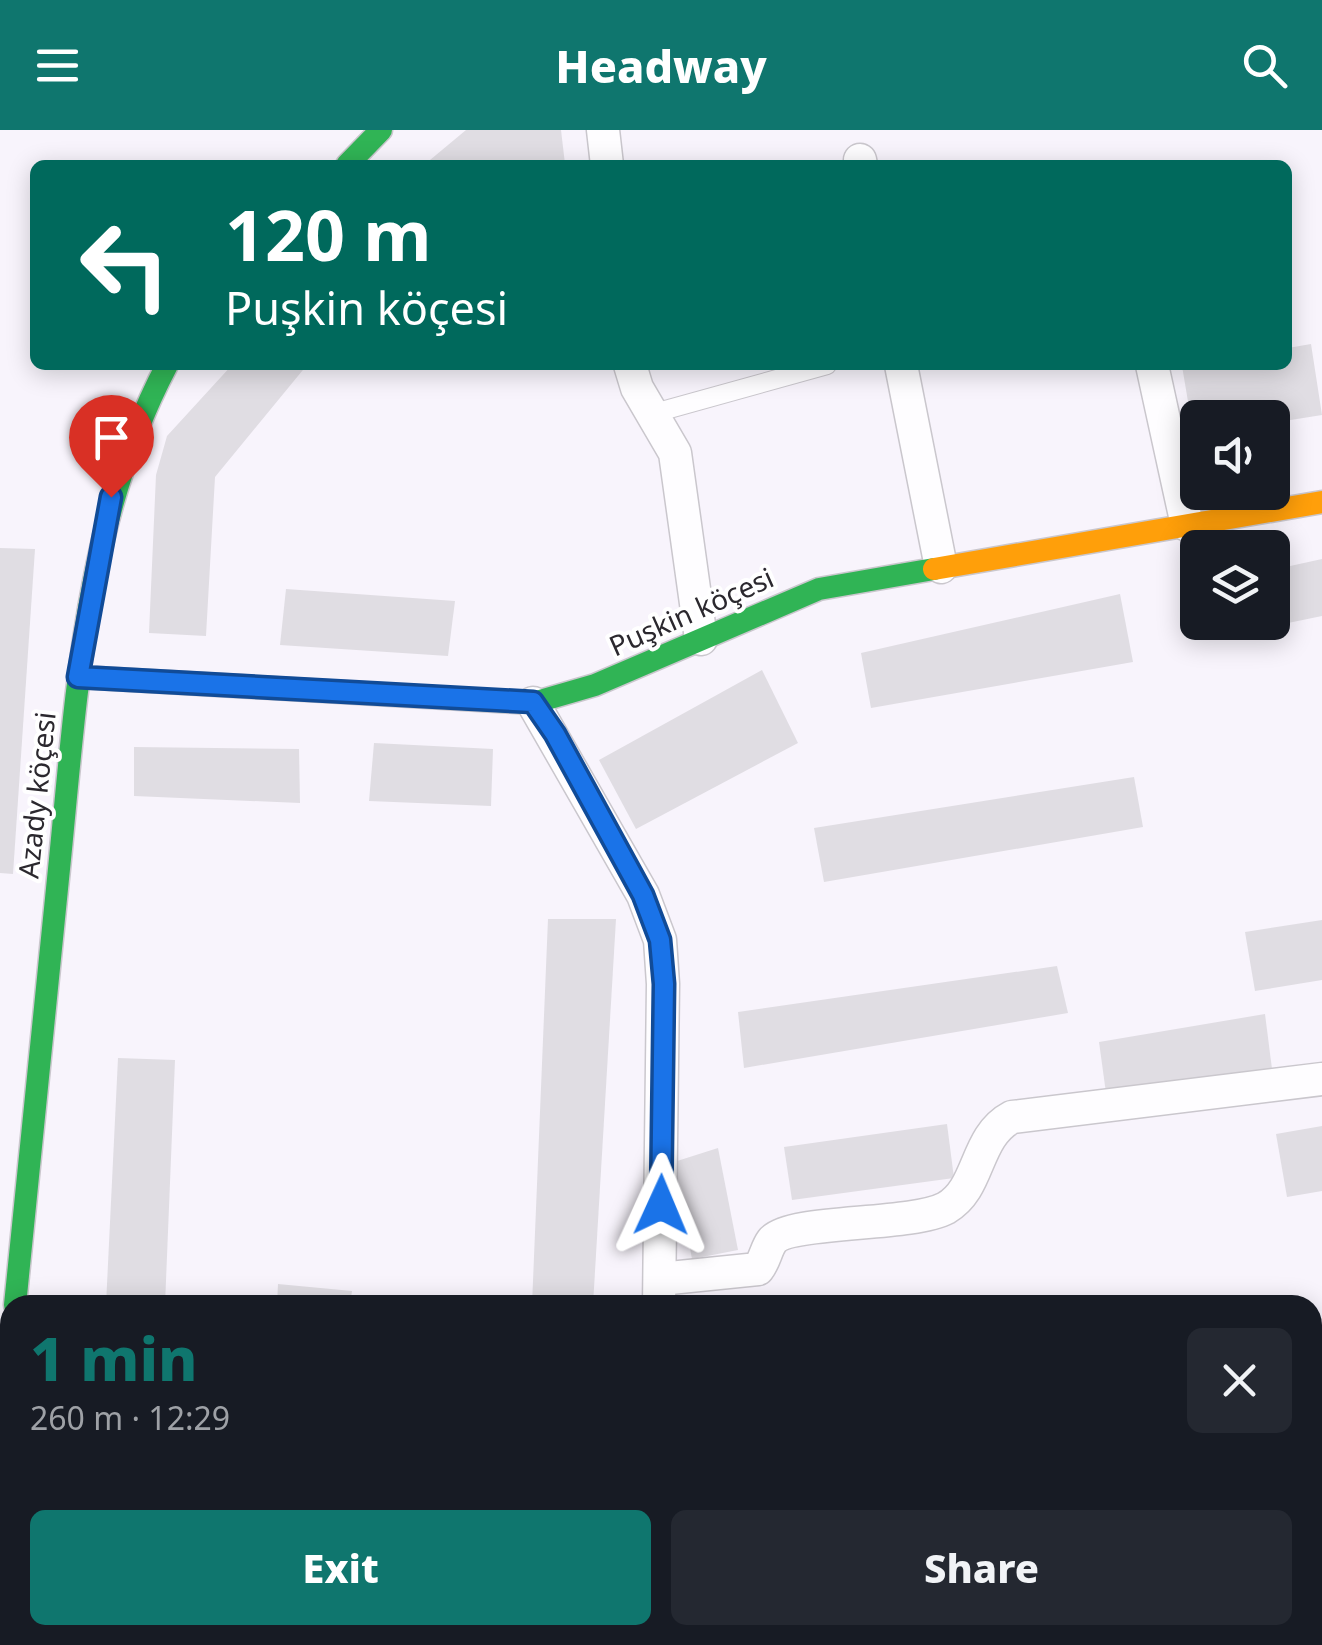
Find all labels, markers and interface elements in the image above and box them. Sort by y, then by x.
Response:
text: Headway [555,35,767,96]
icon: menu [30,38,85,93]
icon: search [1237,38,1292,93]
text: 120 m [225,186,432,282]
icon: left [60,200,190,330]
text: Puşkin köçesi [225,277,508,338]
pin [69,395,154,498]
map controls [1180,400,1290,640]
button: sound [1180,400,1290,510]
icon: arrive [84,410,139,465]
button: layers [1180,530,1290,640]
street label: Puşkin köçesi [603,558,779,664]
street label: Azady köçesi [8,710,64,880]
position arrow [609,1153,713,1257]
text: 1 min [30,1317,198,1399]
button: close [1187,1328,1292,1433]
text: 260 m · 12:29 [30,1396,230,1439]
button: Exit [30,1510,651,1625]
button: Share [671,1510,1292,1625]

